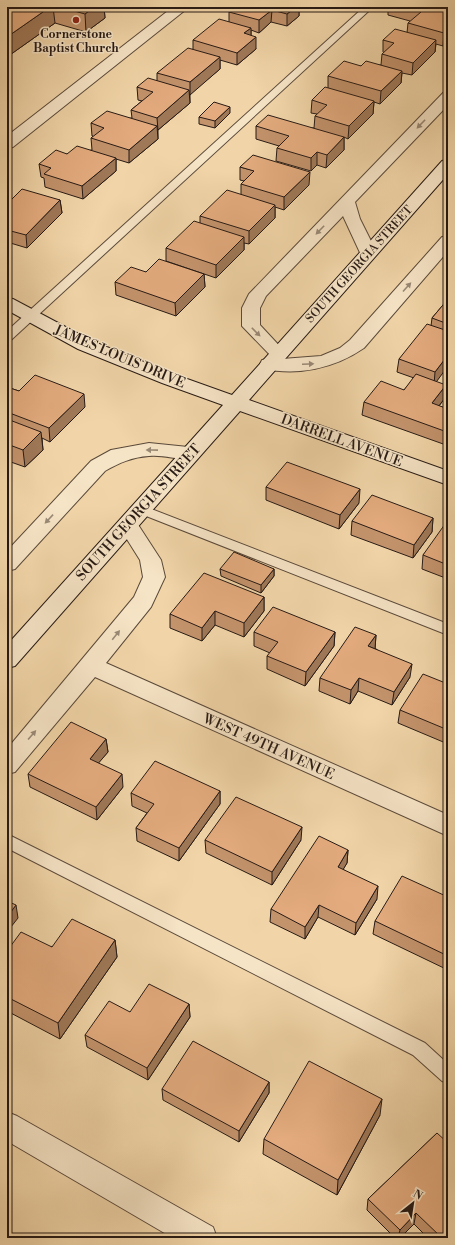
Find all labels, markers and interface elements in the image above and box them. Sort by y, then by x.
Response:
marker: Cornerstone Baptist Church [71,15,81,25]
place label: Cornerstone Baptist Church [33,27,119,56]
one-way arrow [416,119,426,129]
street label: SOUTH GEORGIA STREET [303,202,416,326]
one-way arrow [315,225,325,235]
one-way arrow [403,282,412,292]
street label: JAMES LOUIS DRIVE [50,321,188,393]
one-way arrow [251,327,261,336]
one-way arrow [302,361,314,368]
street label: DARRELL AVENUE [278,411,405,471]
street label: SOUTH GEORGIA STREET [72,440,205,585]
one-way arrow [145,447,158,453]
one-way arrow [44,514,53,524]
one-way arrow [111,630,120,641]
street label: WEST 49TH AVENUE [199,709,337,784]
one-way arrow [28,730,37,740]
north arrow [393,1183,433,1223]
text: N [410,1187,425,1204]

